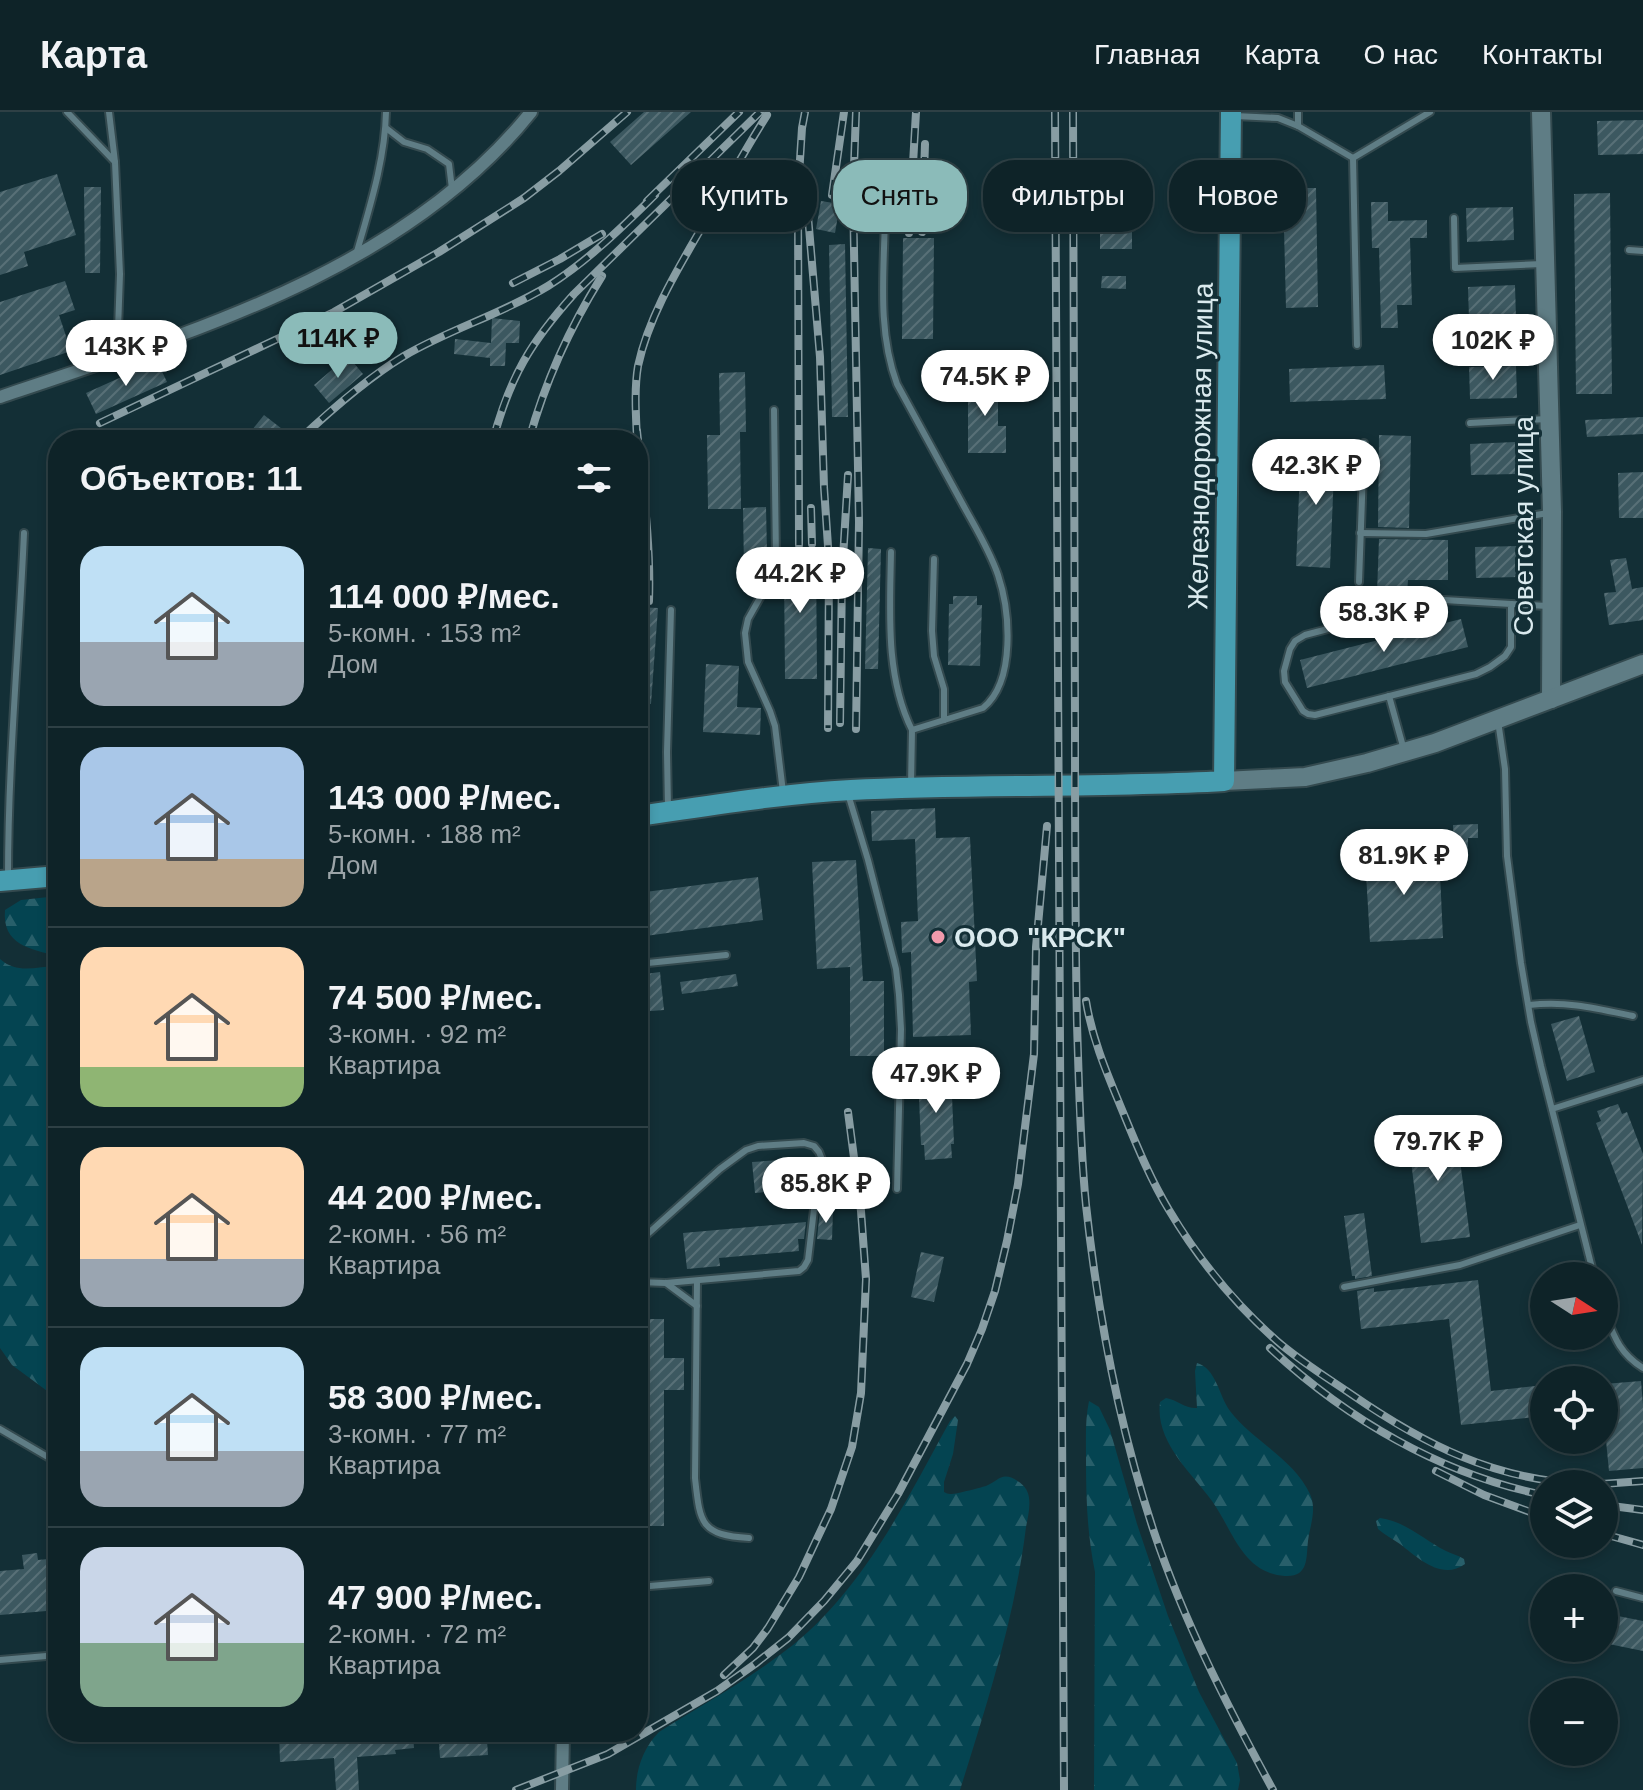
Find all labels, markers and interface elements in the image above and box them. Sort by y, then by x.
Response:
text: Карта [40,34,147,76]
text: Главная [1094,39,1201,70]
text: Карта [1245,39,1319,70]
text: О нас [1363,39,1438,70]
text: Контакты [1482,39,1603,70]
chip: Купить [672,160,817,232]
chip: Снять [833,160,967,232]
chip: Фильтры [983,160,1153,232]
chip: Новое [1169,160,1306,232]
street label: Железнодорожная улица [1182,282,1219,610]
pin: 114K ₽ [273,312,403,380]
pin: 102K ₽ [1428,314,1558,382]
pin: 143K ₽ [61,320,191,388]
text: 114K ₽ [296,323,380,353]
text: 102K ₽ [1451,325,1535,355]
text: 143K ₽ [84,331,168,361]
pin: 74.5K ₽ [911,350,1059,418]
text: 74.5K ₽ [939,361,1031,391]
street label: Советская улица [1508,416,1539,636]
pin: 42.3K ₽ [1242,439,1390,507]
text: 42.3K ₽ [1270,450,1362,480]
icon: filters [572,456,616,500]
text: Объектов: 11 [80,459,302,497]
pin: 44.2K ₽ [726,547,874,615]
text: 44.2K ₽ [754,558,846,588]
text: 114 000 ₽/мес. [328,577,560,615]
icon: home [144,578,240,674]
pin: 58.3K ₽ [1310,586,1458,654]
text: 58.3K ₽ [1338,597,1430,627]
text: 5-комн. · 153 m² [328,618,521,648]
text: Дом [328,649,378,679]
text: 143 000 ₽/мес. [328,778,562,816]
icon: home [144,779,240,875]
text: 5-комн. · 188 m² [328,819,521,849]
pin: 81.9K ₽ [1330,829,1478,897]
text: 81.9K ₽ [1358,840,1450,870]
text: Дом [328,850,378,880]
place label: ООО "КРСК" [954,922,1126,953]
marker: ООО "КРСК" [929,928,947,946]
text: 74 500 ₽/мес. [328,978,543,1016]
icon: home [144,979,240,1075]
text: 3-комн. · 92 m² [328,1019,506,1049]
pin: 47.9K ₽ [862,1047,1010,1115]
text: Квартира [328,1050,440,1080]
text: 47.9K ₽ [890,1058,982,1088]
pin: 79.7K ₽ [1364,1115,1512,1183]
text: 79.7K ₽ [1392,1126,1484,1156]
pin: 85.8K ₽ [752,1157,900,1225]
text: 85.8K ₽ [780,1168,872,1198]
text: 44 200 ₽/мес. [328,1178,543,1216]
icon: home [144,1179,240,1275]
text: 2-комн. · 56 m² [328,1219,506,1249]
text: Квартира [328,1250,440,1280]
north arrow [1530,1262,1618,1350]
map controls [1530,1262,1618,1766]
button: locate [1530,1366,1618,1454]
text: 58 300 ₽/мес. [328,1378,543,1416]
icon: home [144,1379,240,1475]
text: 3-комн. · 77 m² [328,1419,506,1449]
text: Квартира [328,1450,440,1480]
button: layers [1530,1470,1618,1558]
button: + [1530,1574,1618,1662]
text: 47 900 ₽/мес. [328,1578,543,1616]
icon: home [144,1579,240,1675]
text: 2-комн. · 72 m² [328,1619,506,1649]
text: Квартира [328,1650,440,1680]
button: − [1530,1678,1618,1766]

